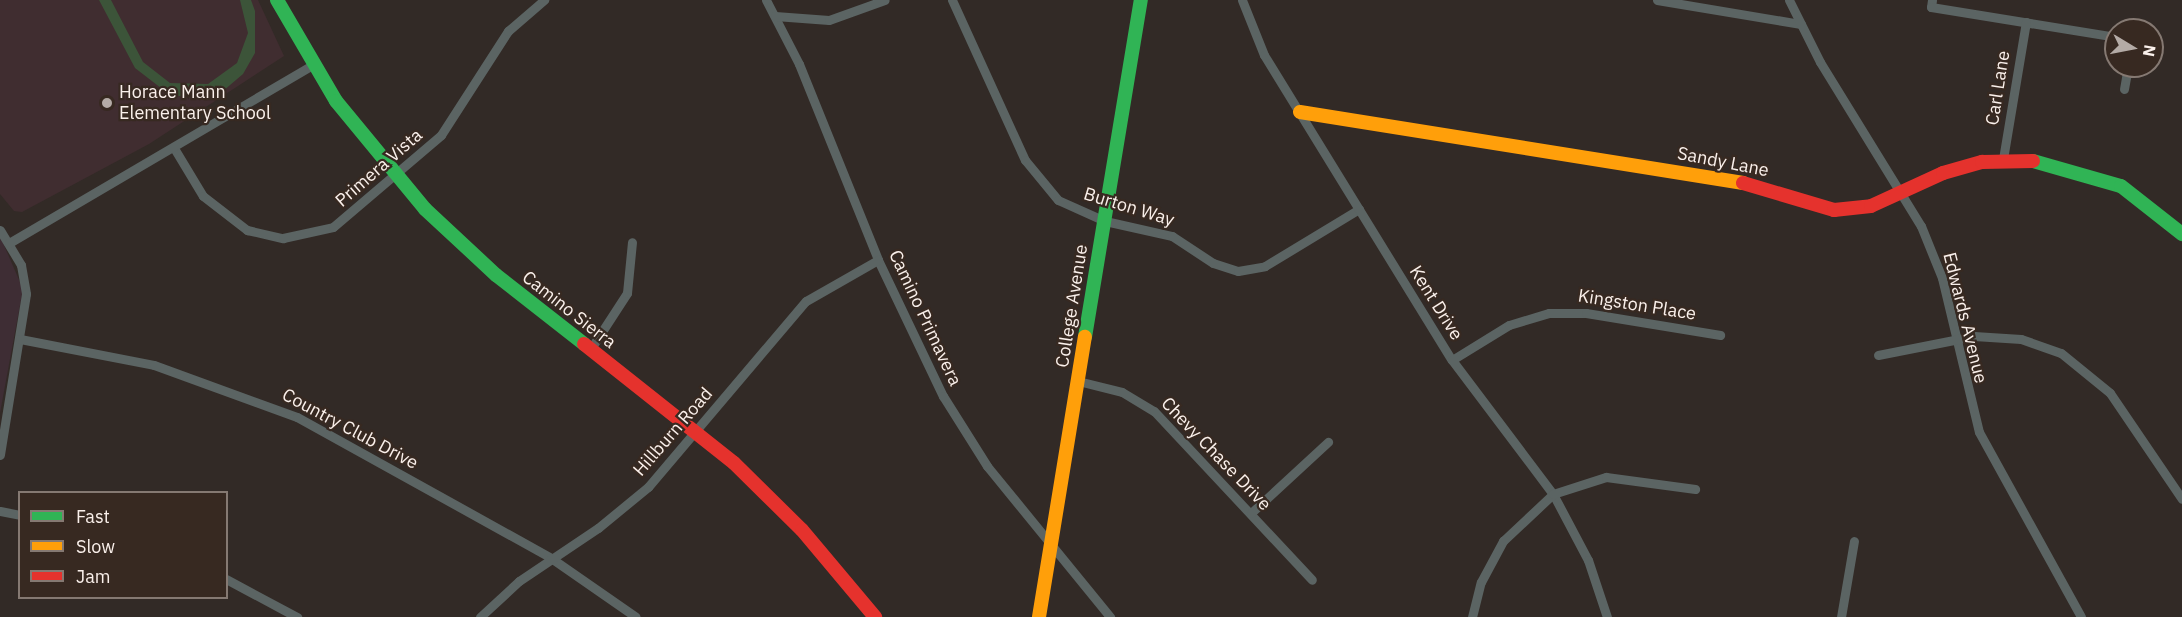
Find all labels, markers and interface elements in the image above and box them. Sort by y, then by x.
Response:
north arrow [2104,18,2164,78]
text: N [2139,43,2161,58]
street label: Carl Lane [1981,49,2015,127]
place label: Horace Mann Elementary School [119,82,271,124]
marker: Horace Mann Elementary School [100,96,114,110]
street label: Primera Vista [331,124,427,212]
street label: Sandy Lane [1675,143,1771,181]
street label: Burton Way [1081,183,1177,231]
street label: College Avenue [1052,243,1092,369]
street label: Camino Primavera [884,247,966,389]
street label: Edwards Avenue [1938,250,1992,386]
street label: Kent Drive [1405,262,1467,344]
street label: Camino Sierra [518,267,620,353]
street label: Kingston Place [1576,285,1698,325]
street label: Hillburn Road [629,383,717,481]
street label: Country Club Drive [278,384,422,474]
street label: Chevy Chase Drive [1157,393,1275,515]
legend [18,491,228,599]
text: Fast [76,505,110,528]
text: Slow [76,535,115,558]
text: Jam [76,565,111,588]

